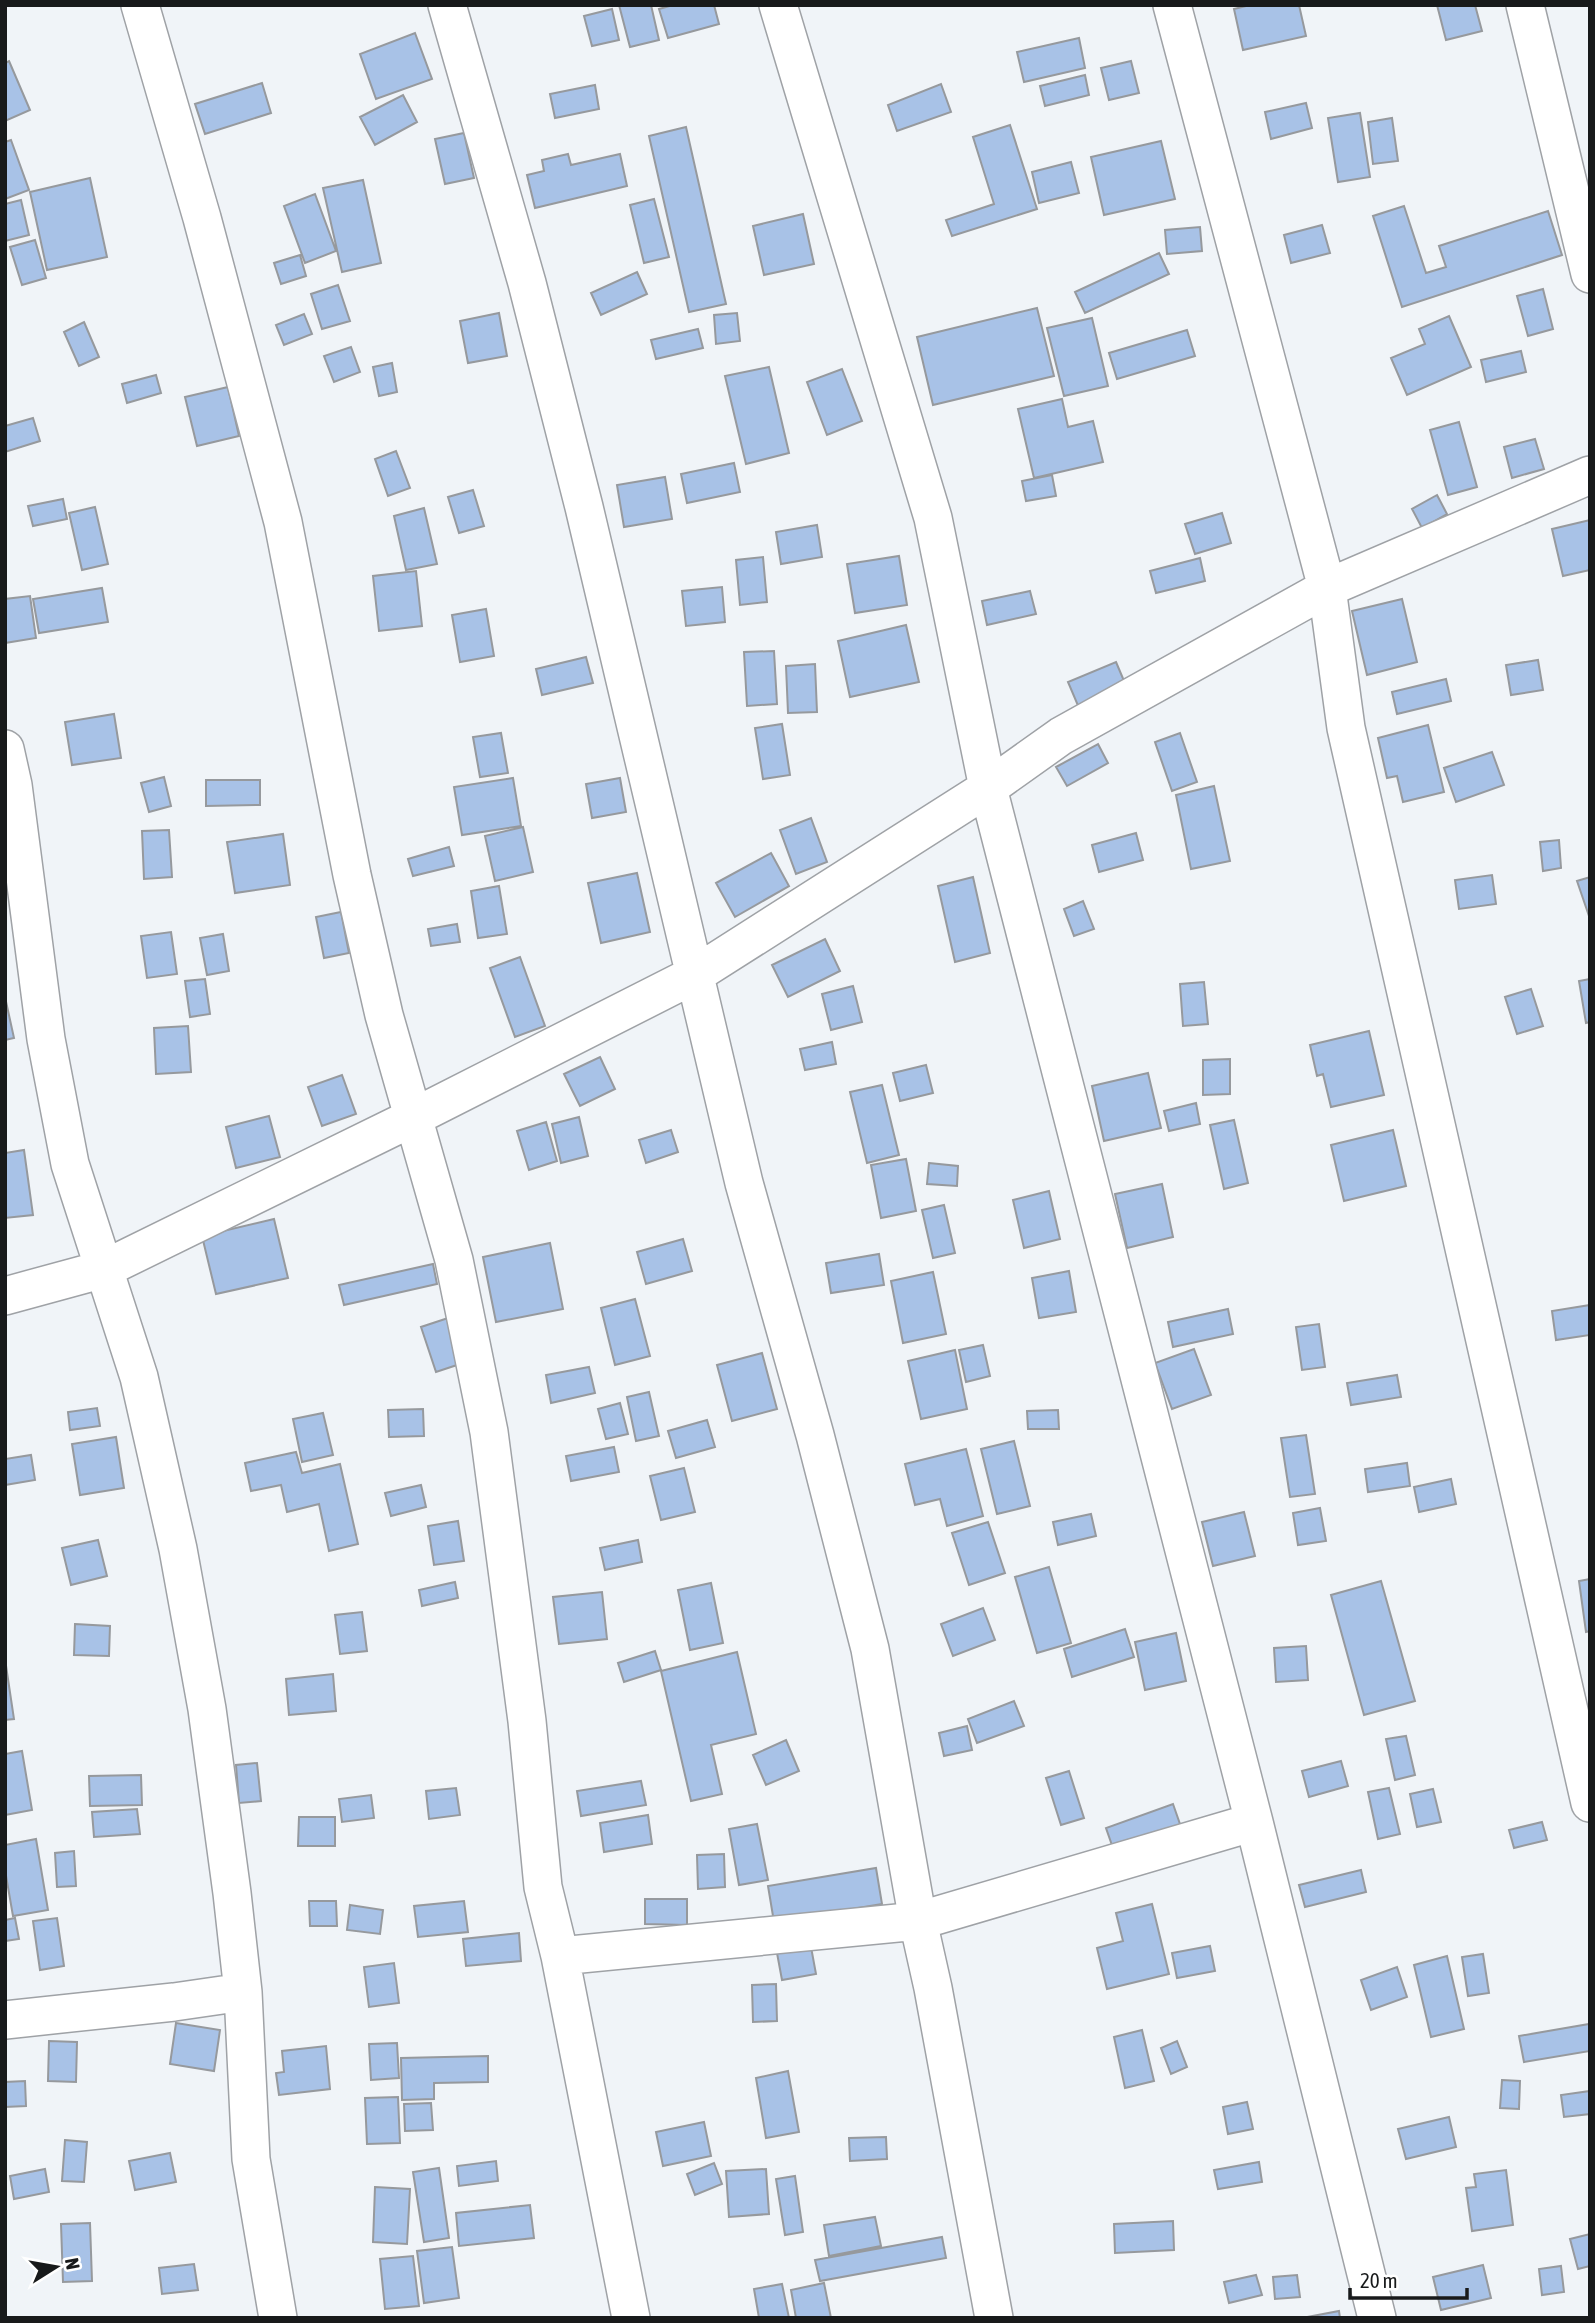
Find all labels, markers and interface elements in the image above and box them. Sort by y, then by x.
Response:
north arrow [21,2232,91,2302]
text: N [61,2256,85,2271]
scale bar [1350,2256,1467,2300]
text: 20 m [1360,2268,1398,2292]

